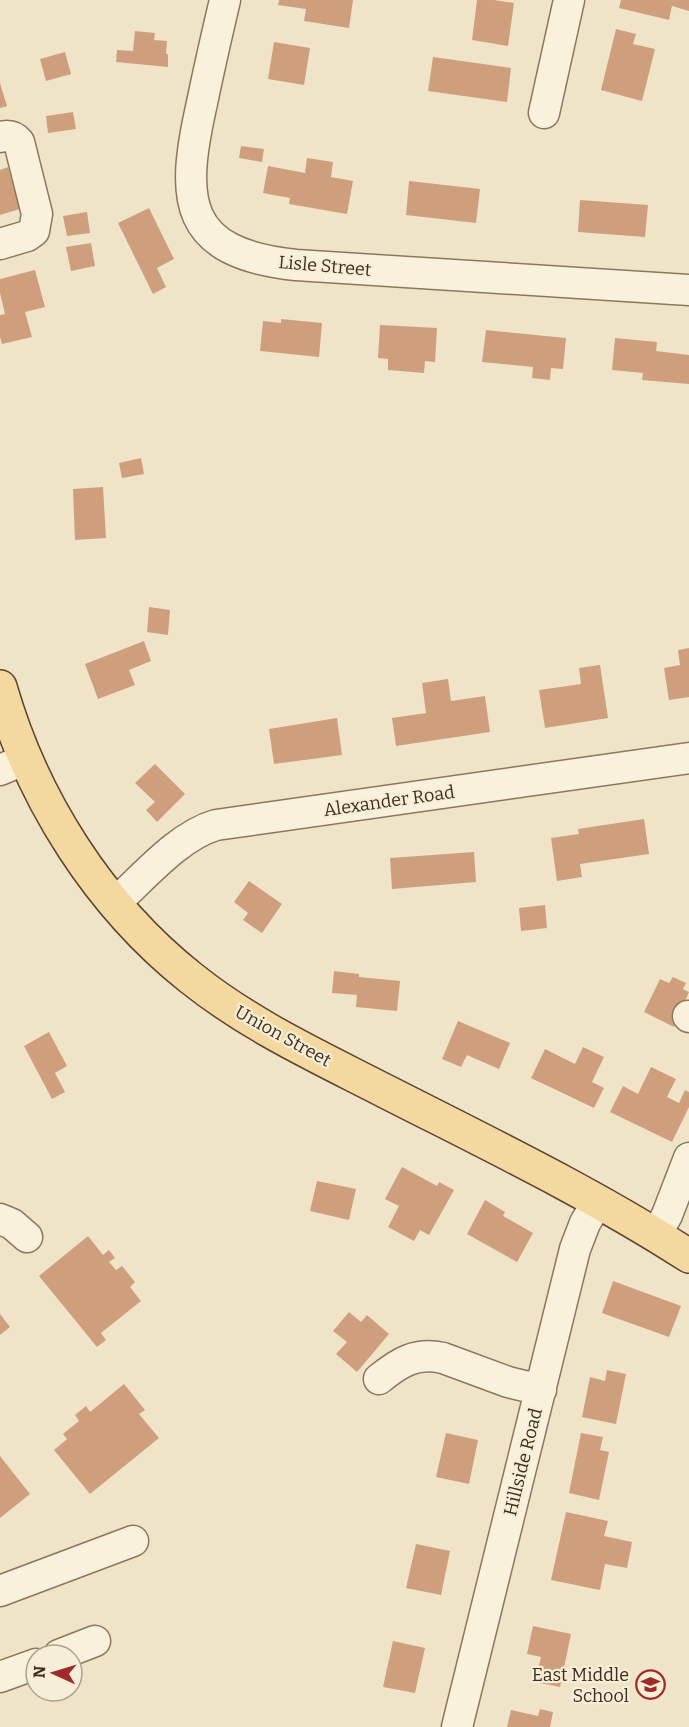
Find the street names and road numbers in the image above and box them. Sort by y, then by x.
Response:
street label: Lisle Street [278,251,373,281]
street label: Alexander Road [322,781,456,821]
street label: Union Street [231,1001,335,1072]
street label: Hillside Road [499,1405,547,1518]

